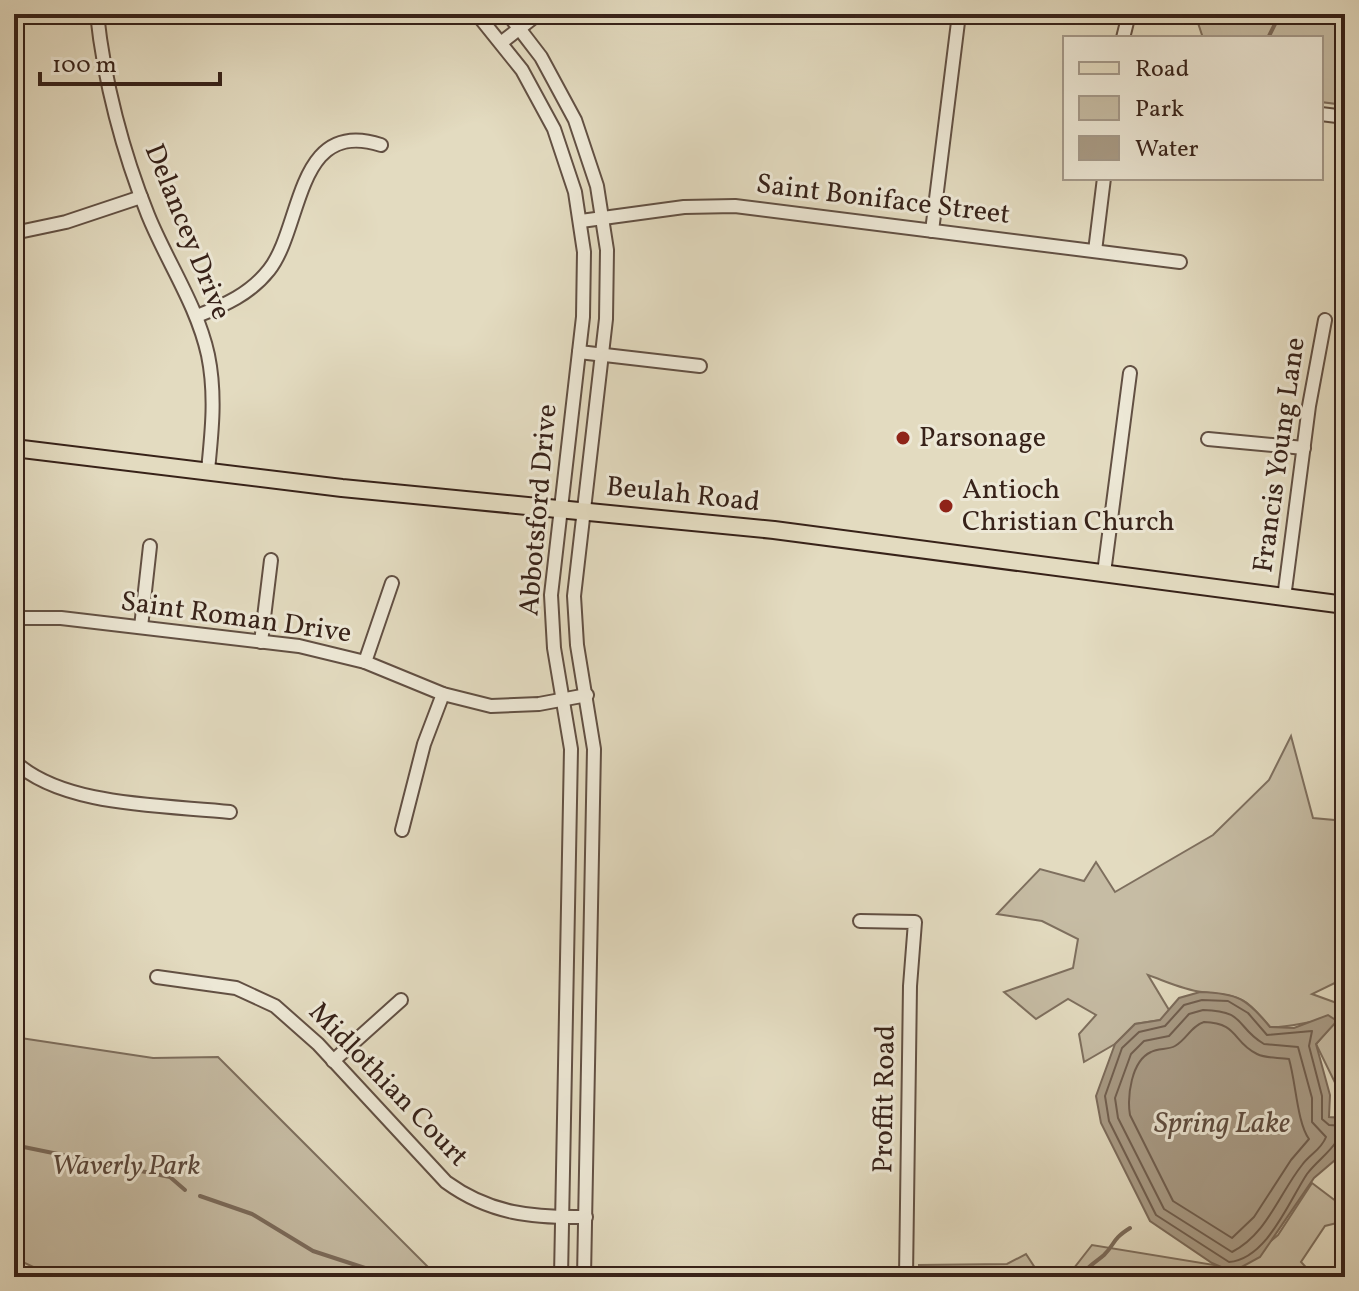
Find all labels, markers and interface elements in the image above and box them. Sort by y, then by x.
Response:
scale bar [40,36,220,86]
legend [1063,36,1323,180]
text: 100 m [52,49,117,83]
text: Road [1135,53,1189,87]
text: Park [1135,93,1184,127]
text: Water [1135,133,1199,167]
street label: Delancey Drive [134,138,240,326]
street label: Saint Boniface Street [754,165,1012,235]
street label: Francis Young Lane [1244,335,1316,575]
street label: Abbotsford Drive [510,402,568,618]
place label: Parsonage [919,419,1046,458]
marker: Parsonage [894,429,912,447]
street label: Beulah Road [604,468,762,522]
place label: Antioch Christian Church [962,471,1175,542]
marker: Antioch Christian Church [937,497,955,515]
street label: Saint Roman Drive [118,582,354,654]
street label: Midlothian Court [299,994,477,1176]
street label: Proffit Road [864,1025,906,1173]
water label: Spring Lake [1154,1103,1290,1145]
park label: Waverly Park [51,1147,201,1186]

